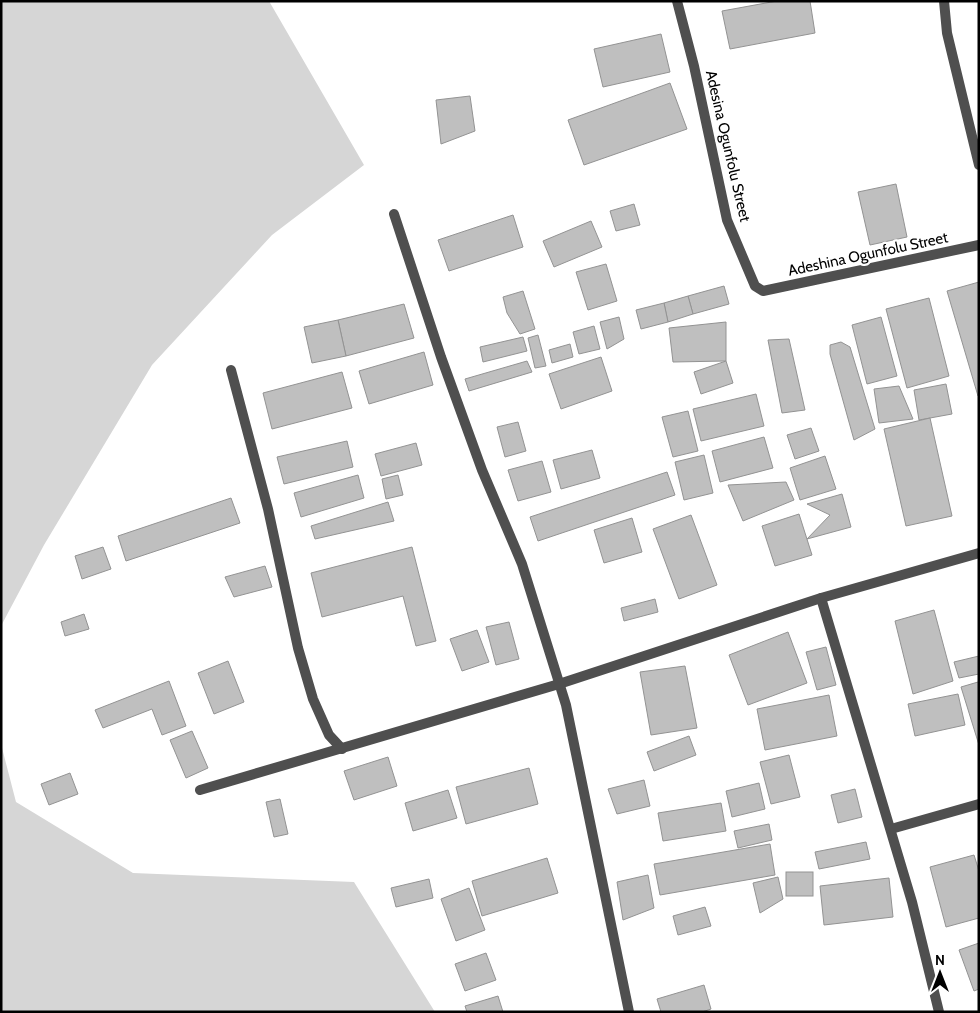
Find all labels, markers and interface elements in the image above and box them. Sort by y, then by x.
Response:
street label: Adesina Ogunfolu Street [702,68,754,224]
street label: Adeshina Ogunfolu Street [786,228,950,280]
north arrow [915,948,965,998]
text: N [935,951,945,969]

